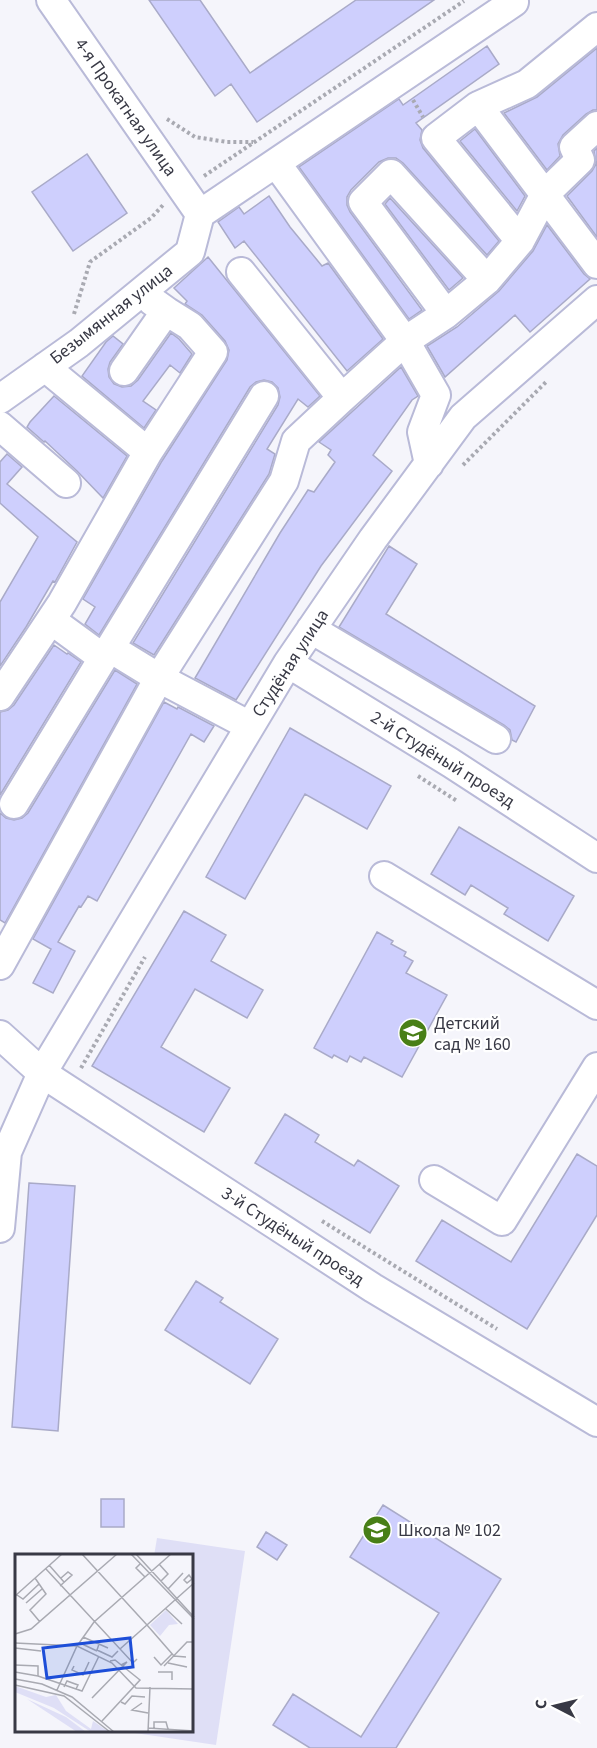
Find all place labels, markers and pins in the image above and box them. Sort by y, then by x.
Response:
place label: Детский сад № 160 [434,1011,511,1057]
school or university icon: Детский сад № 160 [397,1017,429,1049]
school or university icon: Школа № 102 [361,1514,393,1546]
place label: Школа № 102 [398,1518,501,1543]

